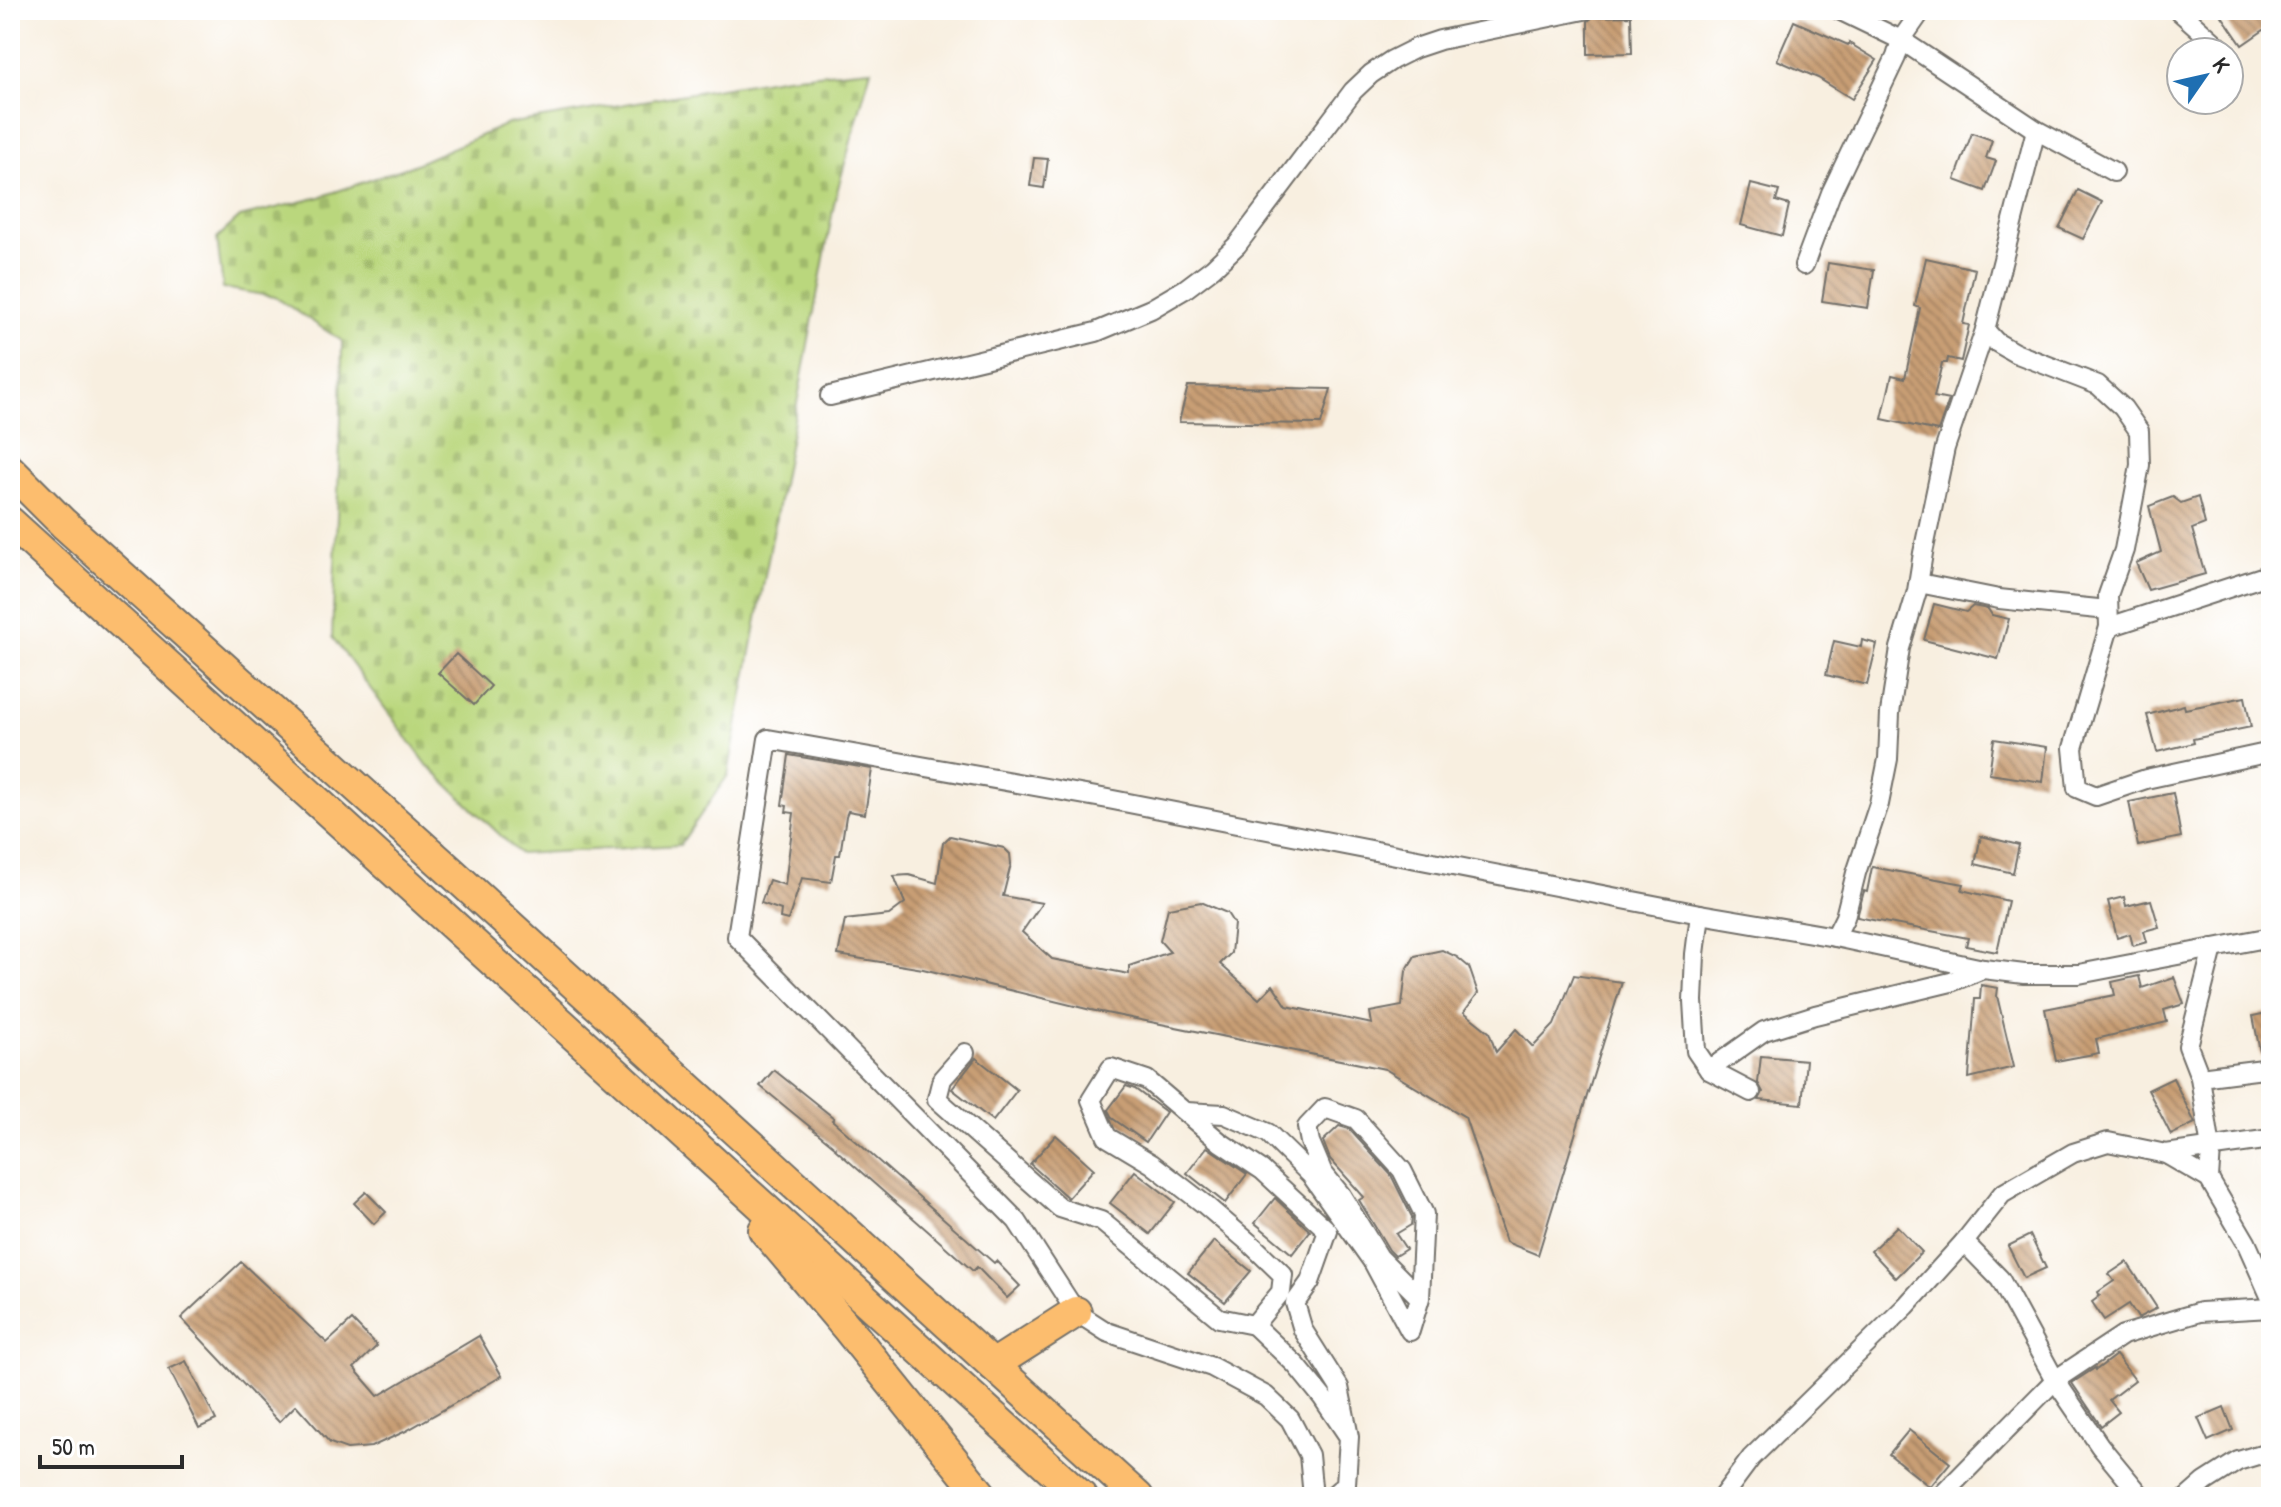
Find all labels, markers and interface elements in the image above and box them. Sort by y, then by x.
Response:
north arrow [2165,36,2245,116]
text: K [2206,52,2238,78]
scale bar [40,1419,182,1469]
text: 50 m [52,1430,95,1462]

